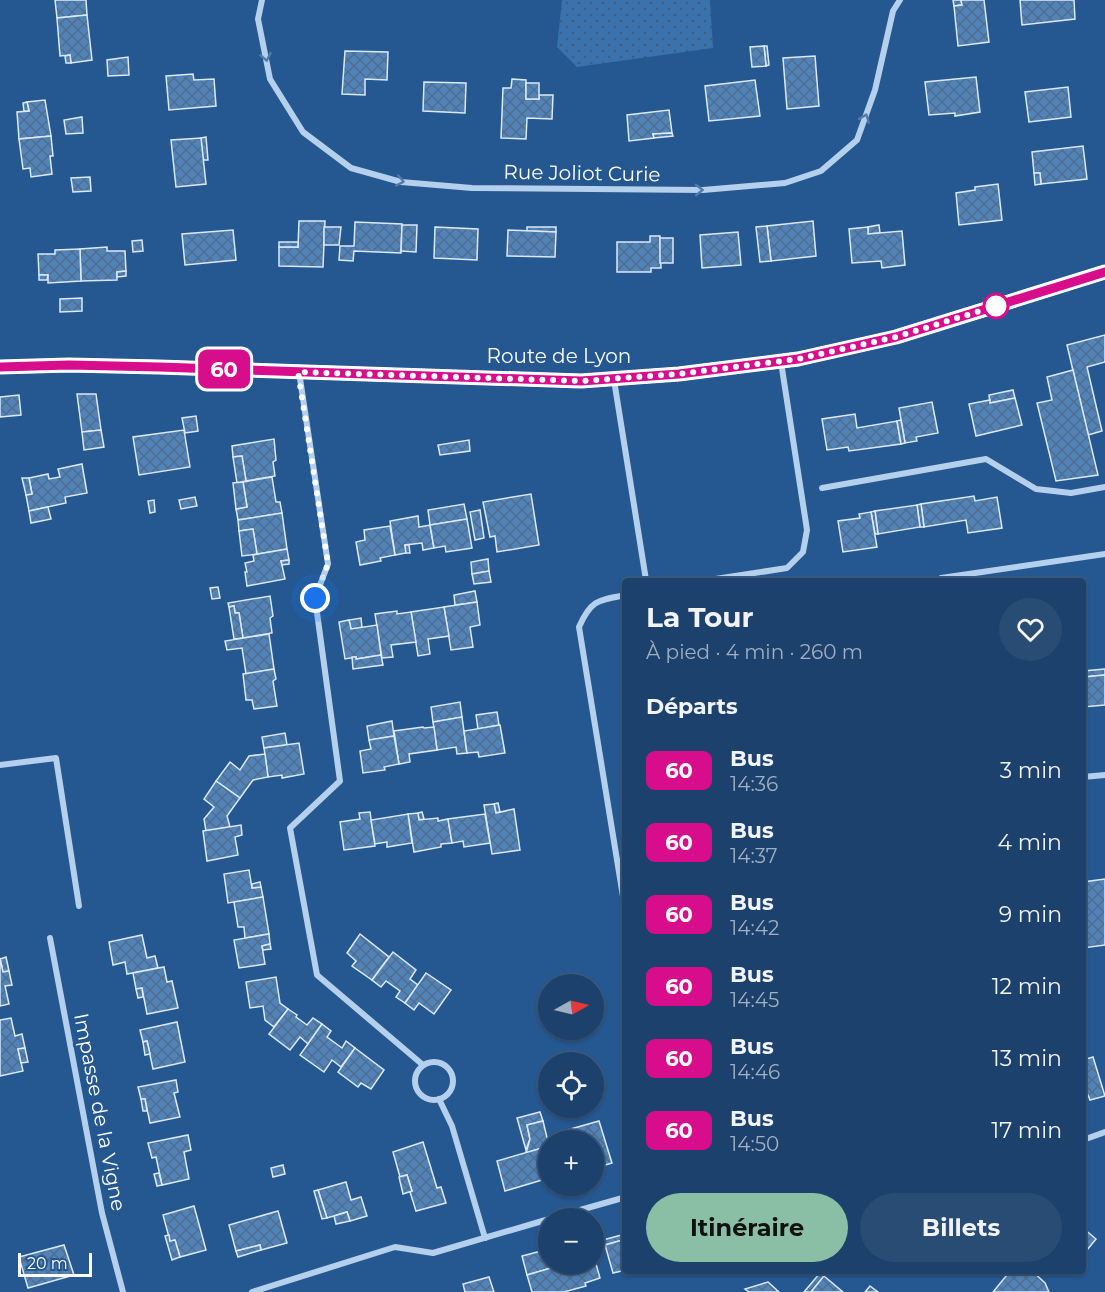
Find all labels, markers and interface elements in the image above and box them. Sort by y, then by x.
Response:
one-way arrow [259,52,272,62]
one-way arrow [858,113,870,124]
street label: Rue Joliot Curie [503,160,661,186]
one-way arrow [394,174,404,187]
one-way arrow [695,184,704,196]
unlabelled marker [983,293,1009,319]
street label: Route de Lyon [487,344,631,368]
line badge: 60 [197,350,251,388]
text: 60 [210,357,238,382]
your location [300,583,330,613]
button: heart [999,598,1062,661]
text: La Tour [646,600,754,634]
text: À pied · 4 min · 260 m [646,640,863,664]
text: Départs [646,693,738,720]
text: Bus [730,745,774,772]
text: 3 min [1000,757,1062,784]
text: 60 [665,758,693,783]
text: 14:36 [730,772,778,796]
text: Bus [730,817,774,844]
text: 4 min [998,829,1062,856]
text: 60 [665,830,693,855]
text: 14:37 [730,844,778,868]
text: Bus [730,889,774,916]
text: 9 min [999,901,1062,928]
text: 60 [665,902,693,927]
text: 14:42 [730,916,779,940]
text: Bus [730,961,774,988]
text: 12 min [992,973,1062,1000]
north arrow [538,974,604,1040]
map controls [538,974,604,1274]
text: 60 [665,974,693,999]
text: 14:45 [730,988,779,1012]
street label: Impasse de la Vigne [69,1011,131,1213]
text: Bus [730,1033,774,1060]
text: 13 min [992,1045,1062,1072]
text: 60 [665,1046,693,1071]
button: locate [538,1052,604,1118]
text: 14:46 [730,1060,780,1084]
text: Bus [730,1105,774,1132]
text: 17 min [991,1117,1062,1144]
text: 60 [665,1118,693,1143]
button: + [538,1130,604,1196]
text: 14:50 [730,1132,779,1156]
button: Itinéraire [646,1193,848,1262]
button: Billets [860,1193,1062,1262]
button: − [538,1208,604,1274]
scale bar [18,1250,92,1278]
text: 20 m [27,1254,68,1273]

